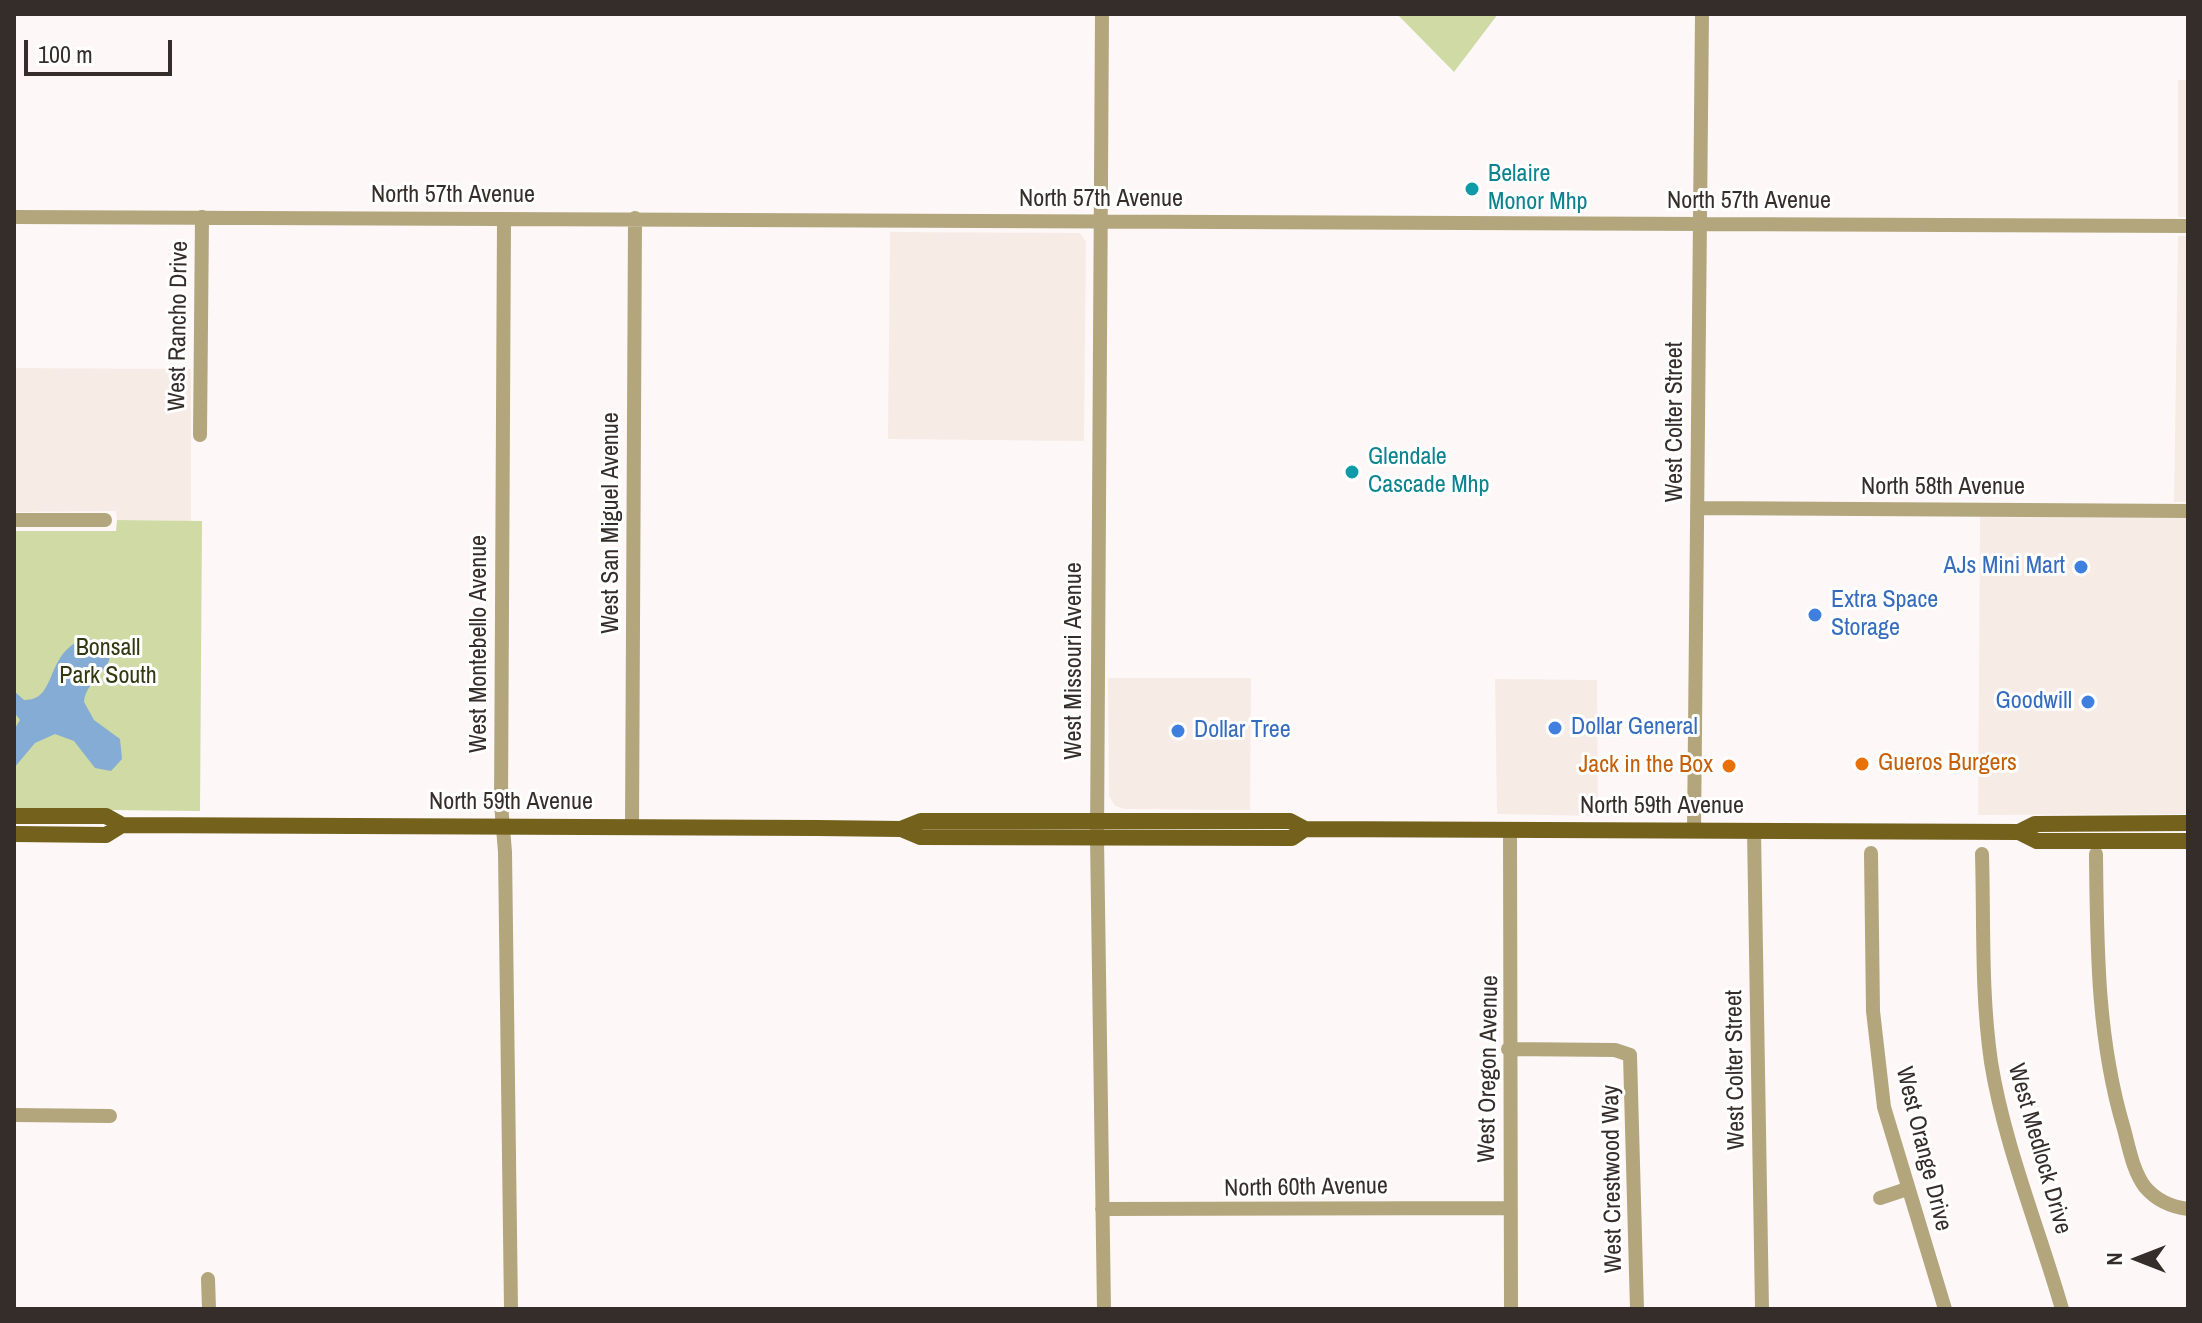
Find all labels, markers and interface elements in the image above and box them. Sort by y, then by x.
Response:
scale bar [28,24,176,74]
text: 100 m [38,38,93,70]
place label: Belaire Monor Mhp [1488,161,1588,217]
marker: Belaire Monor Mhp [1463,180,1481,198]
street label: North 57th Avenue [371,182,535,210]
street label: North 57th Avenue [1019,186,1183,214]
street label: North 57th Avenue [1667,188,1831,216]
street label: West Rancho Drive [163,241,195,411]
street label: West Colter Street [1662,342,1690,502]
street label: West San Miguel Avenue [598,412,626,634]
place label: Glendale Cascade Mhp [1368,444,1489,500]
marker: Glendale Cascade Mhp [1343,463,1361,481]
street label: North 58th Avenue [1861,474,2025,502]
street label: West Montebello Avenue [466,535,494,753]
place label: AJs Mini Mart [1944,553,2065,581]
marker: AJs Mini Mart [2072,558,2090,576]
street label: West Missouri Avenue [1061,562,1089,760]
place label: Extra Space Storage [1831,587,1938,643]
marker: Extra Space Storage [1806,606,1824,624]
park label: Bonsall Park South [59,635,157,691]
place label: Goodwill [1995,688,2072,716]
marker: Goodwill [2079,693,2097,711]
place label: Dollar General [1571,714,1698,742]
place label: Dollar Tree [1194,717,1291,745]
marker: Dollar General [1546,719,1564,737]
marker: Dollar Tree [1169,722,1187,740]
place label: Gueros Burgers [1878,750,2017,778]
place label: Jack in the Box [1578,752,1713,780]
marker: Gueros Burgers [1853,755,1871,773]
marker: Jack in the Box [1720,757,1738,775]
street label: North 59th Avenue [429,789,593,817]
street label: North 59th Avenue [1580,793,1744,821]
street label: West Oregon Avenue [1473,975,1505,1163]
street label: West Colter Street [1720,990,1752,1150]
street label: West Medlock Drive [2001,1061,2077,1237]
street label: West Orange Drive [1889,1064,1957,1234]
street label: West Crestwood Way [1597,1085,1629,1273]
street label: North 60th Avenue [1224,1172,1388,1204]
north arrow [2098,1219,2178,1299]
text: N [2099,1252,2129,1266]

